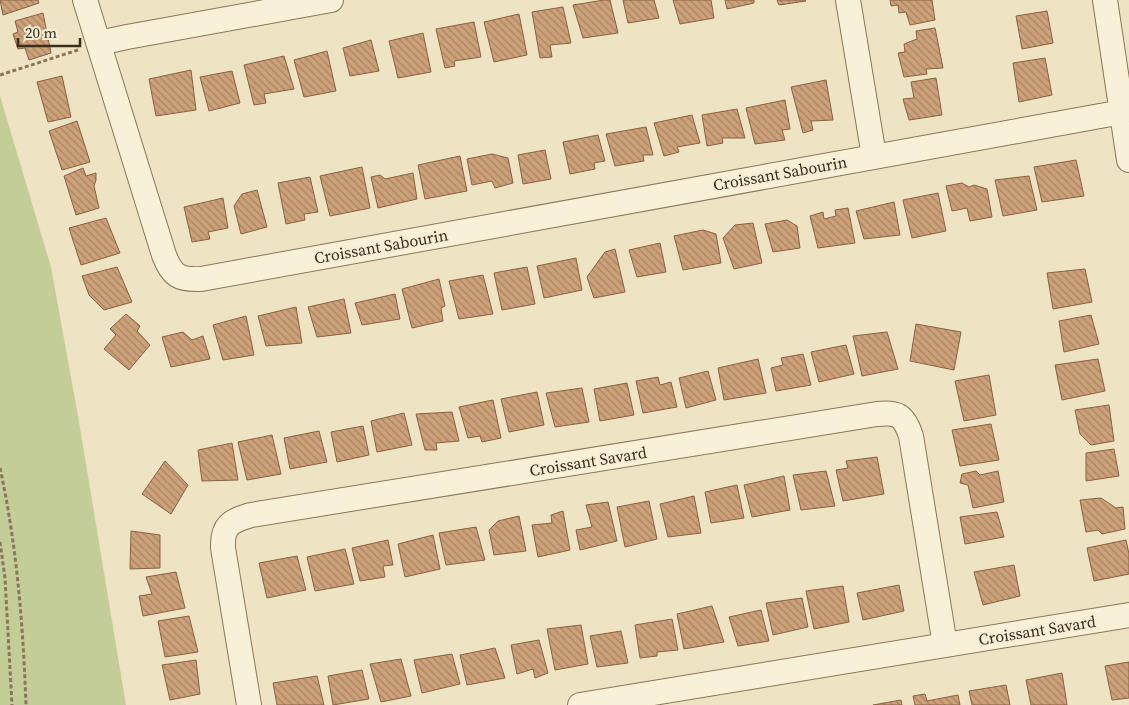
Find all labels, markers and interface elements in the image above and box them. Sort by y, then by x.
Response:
scale bar [18,15,80,47]
text: 20 m [25,22,57,43]
street label: Croissant Sabourin [711,150,849,196]
street label: Croissant Sabourin [312,223,450,269]
street label: Croissant Savard [528,441,648,481]
street label: Croissant Savard [977,610,1097,650]

